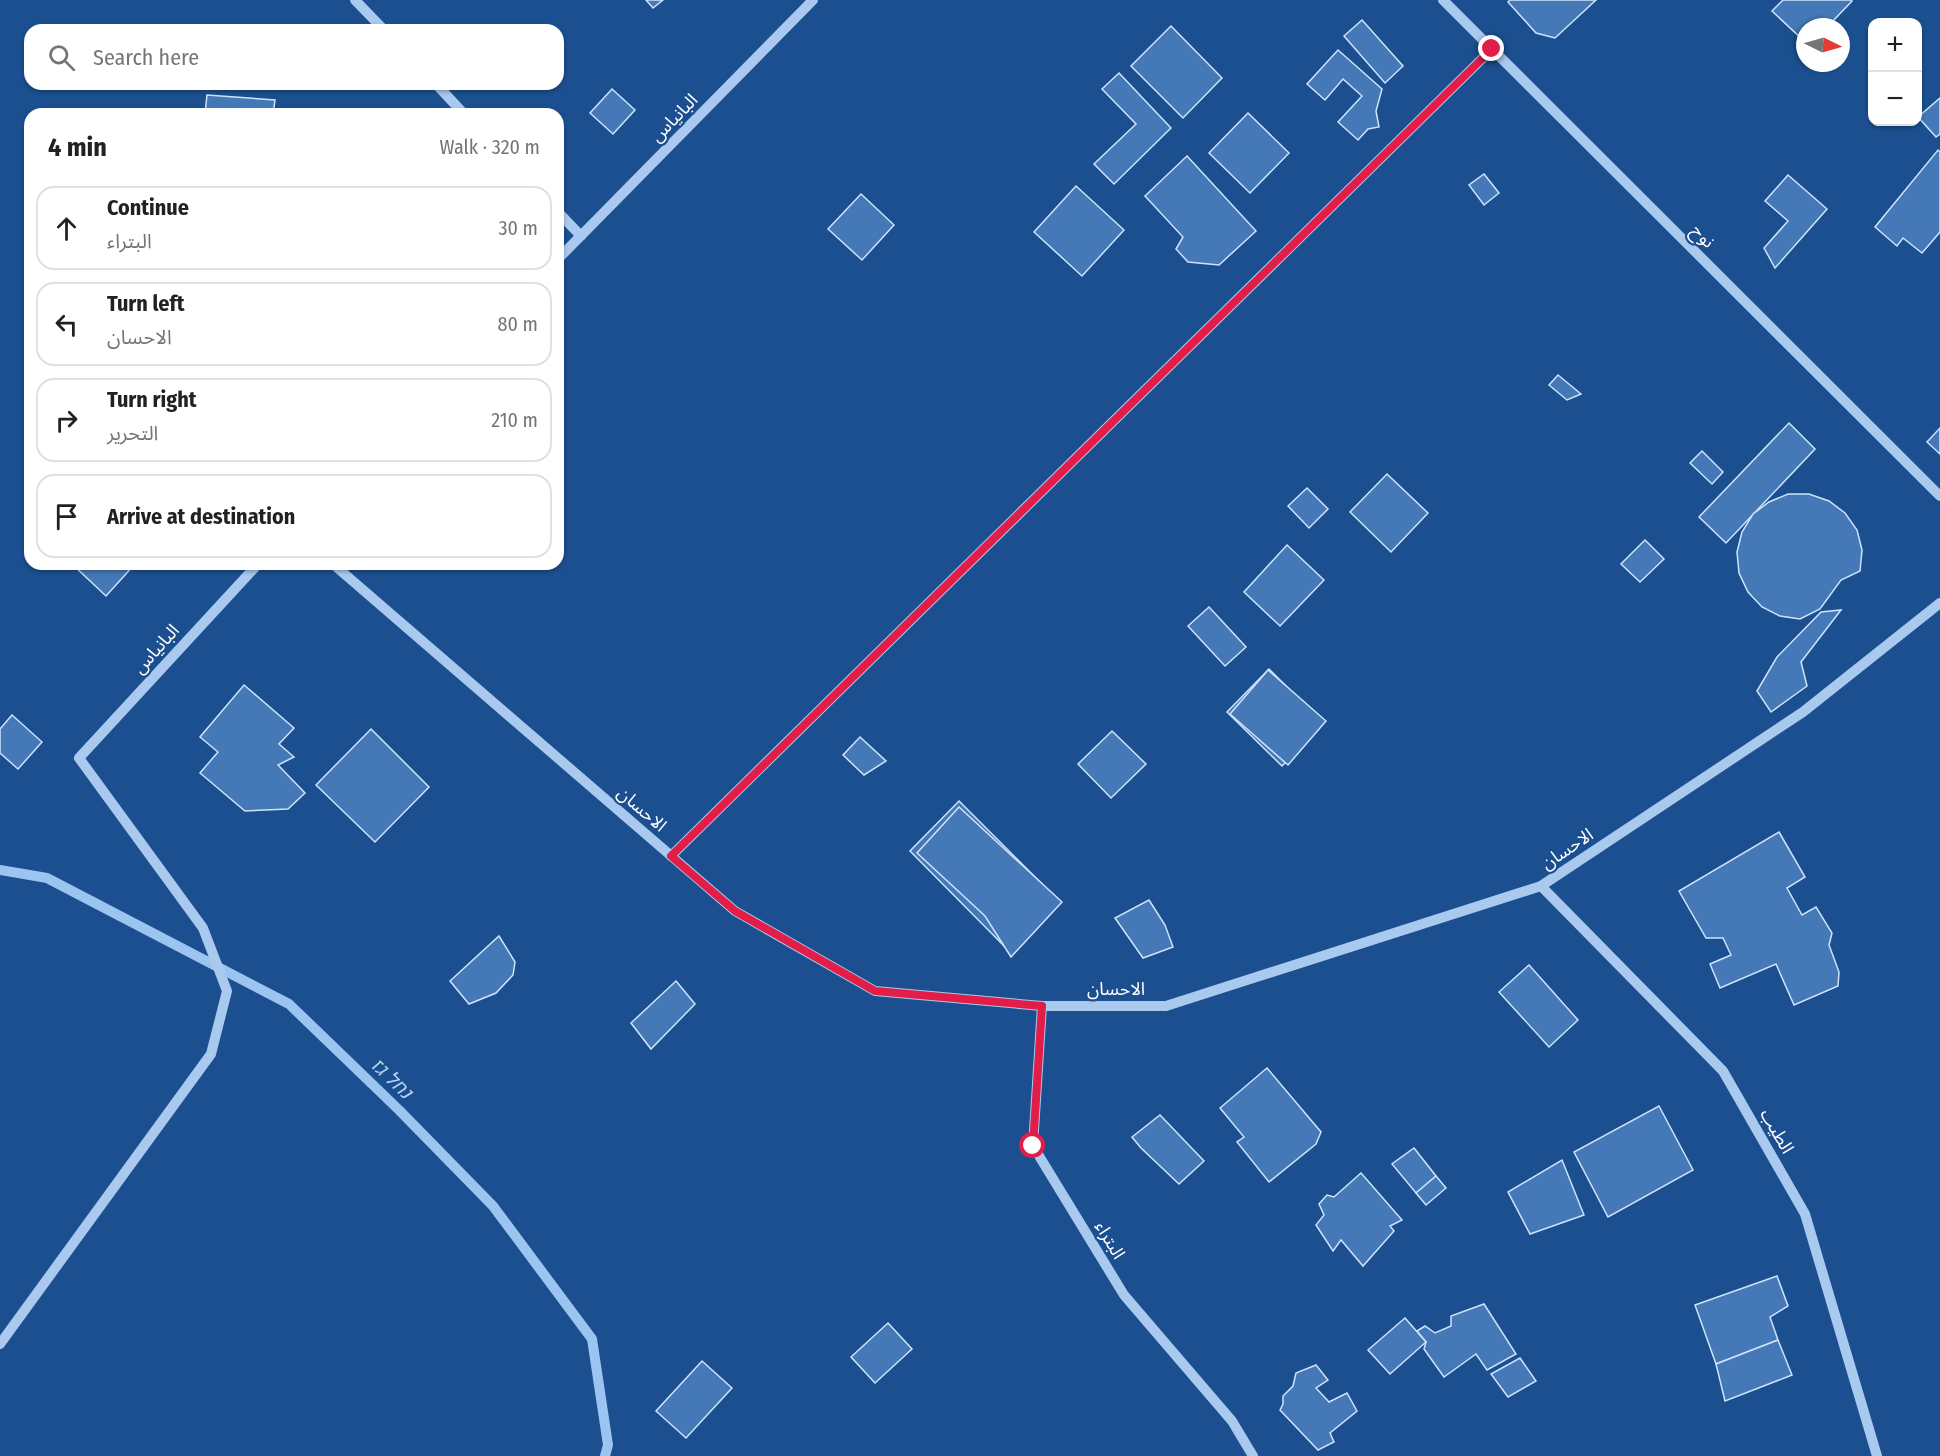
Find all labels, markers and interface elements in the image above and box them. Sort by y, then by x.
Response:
north arrow [1796,18,1850,72]
map controls [1868,18,1922,126]
button: + [1868,18,1922,72]
search box [24,24,564,90]
route end [1478,35,1504,61]
icon: search [45,41,78,74]
text: Search here [93,44,199,71]
button: − [1868,72,1922,126]
street label: البانياس [646,89,702,147]
text: 4 min [48,132,107,163]
text: Walk · 320 m [440,135,540,159]
text: Continue [107,194,189,221]
icon: ahead [50,212,83,245]
text: 30 m [498,216,538,240]
street label: نوح [1685,219,1720,254]
text: البتراء [107,229,152,253]
text: Turn left [107,290,185,317]
icon: left [50,308,83,341]
text: 80 m [498,312,538,336]
text: الاحسان [107,325,172,349]
text: Turn right [107,386,196,413]
icon: right [50,404,83,437]
text: 210 m [491,408,538,432]
text: التحرير [107,421,158,445]
icon: arrive [50,500,83,533]
text: Arrive at destination [107,503,295,530]
street label: البانياس [128,620,184,678]
street label: الاحسان [613,782,671,836]
street label: الاحسان [1537,824,1597,874]
street label: الاحسان [1087,978,1145,1000]
water label: נחל גז [366,1052,419,1105]
street label: الطيب [1755,1105,1799,1157]
route start [1019,1132,1045,1158]
street label: البتراء [1090,1217,1130,1263]

